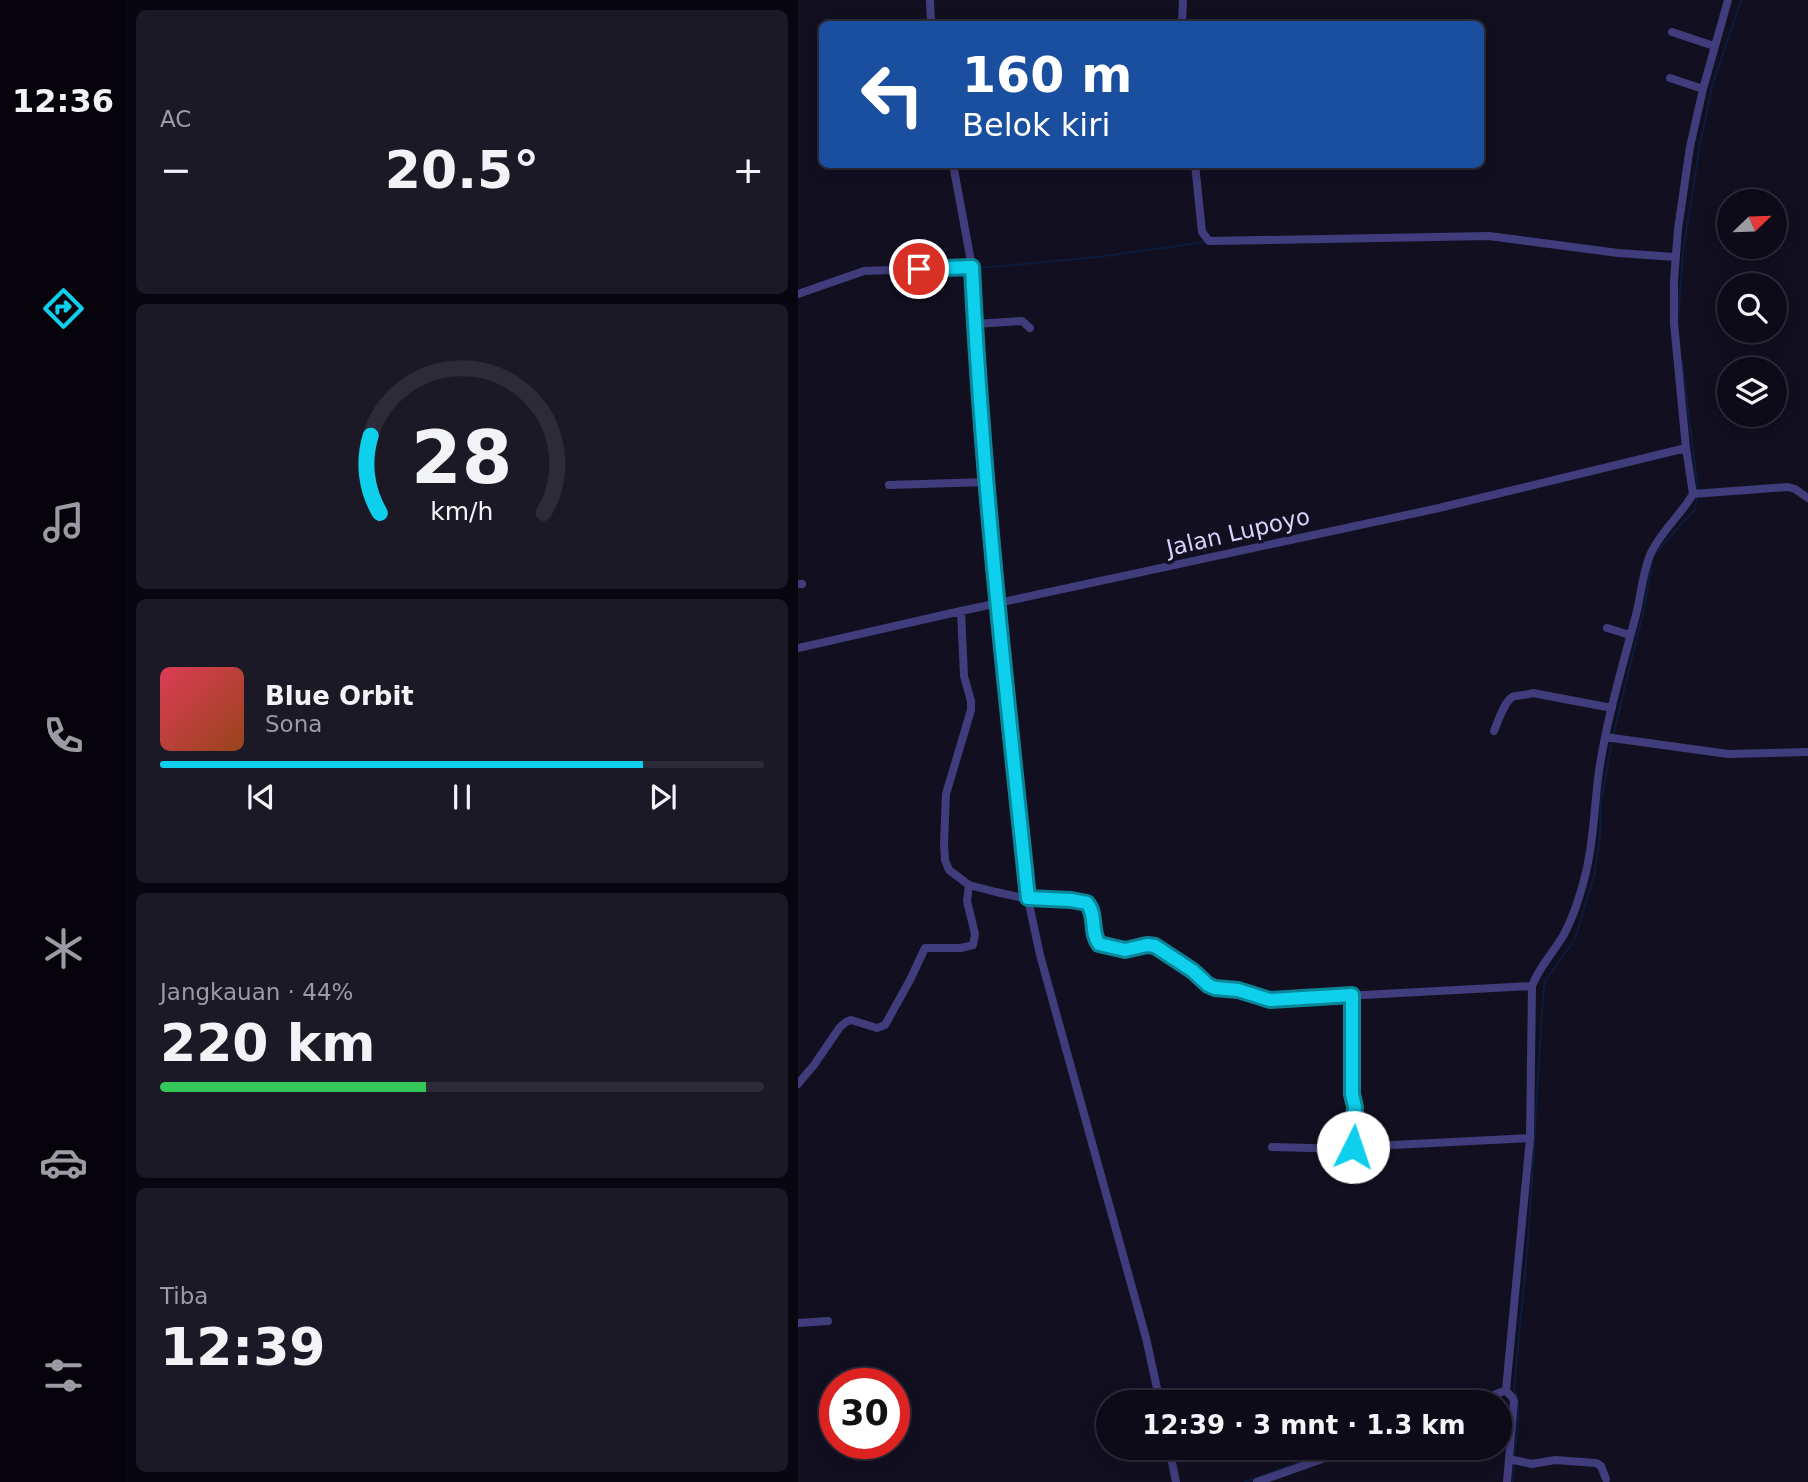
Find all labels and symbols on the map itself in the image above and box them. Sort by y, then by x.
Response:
north arrow [1717,189,1787,259]
pin [889,239,949,299]
street label: Jalan Lupoyo [1162,503,1312,562]
position arrow [1316,1110,1390,1184]
speed limit sign: 30 [819,1368,910,1459]

